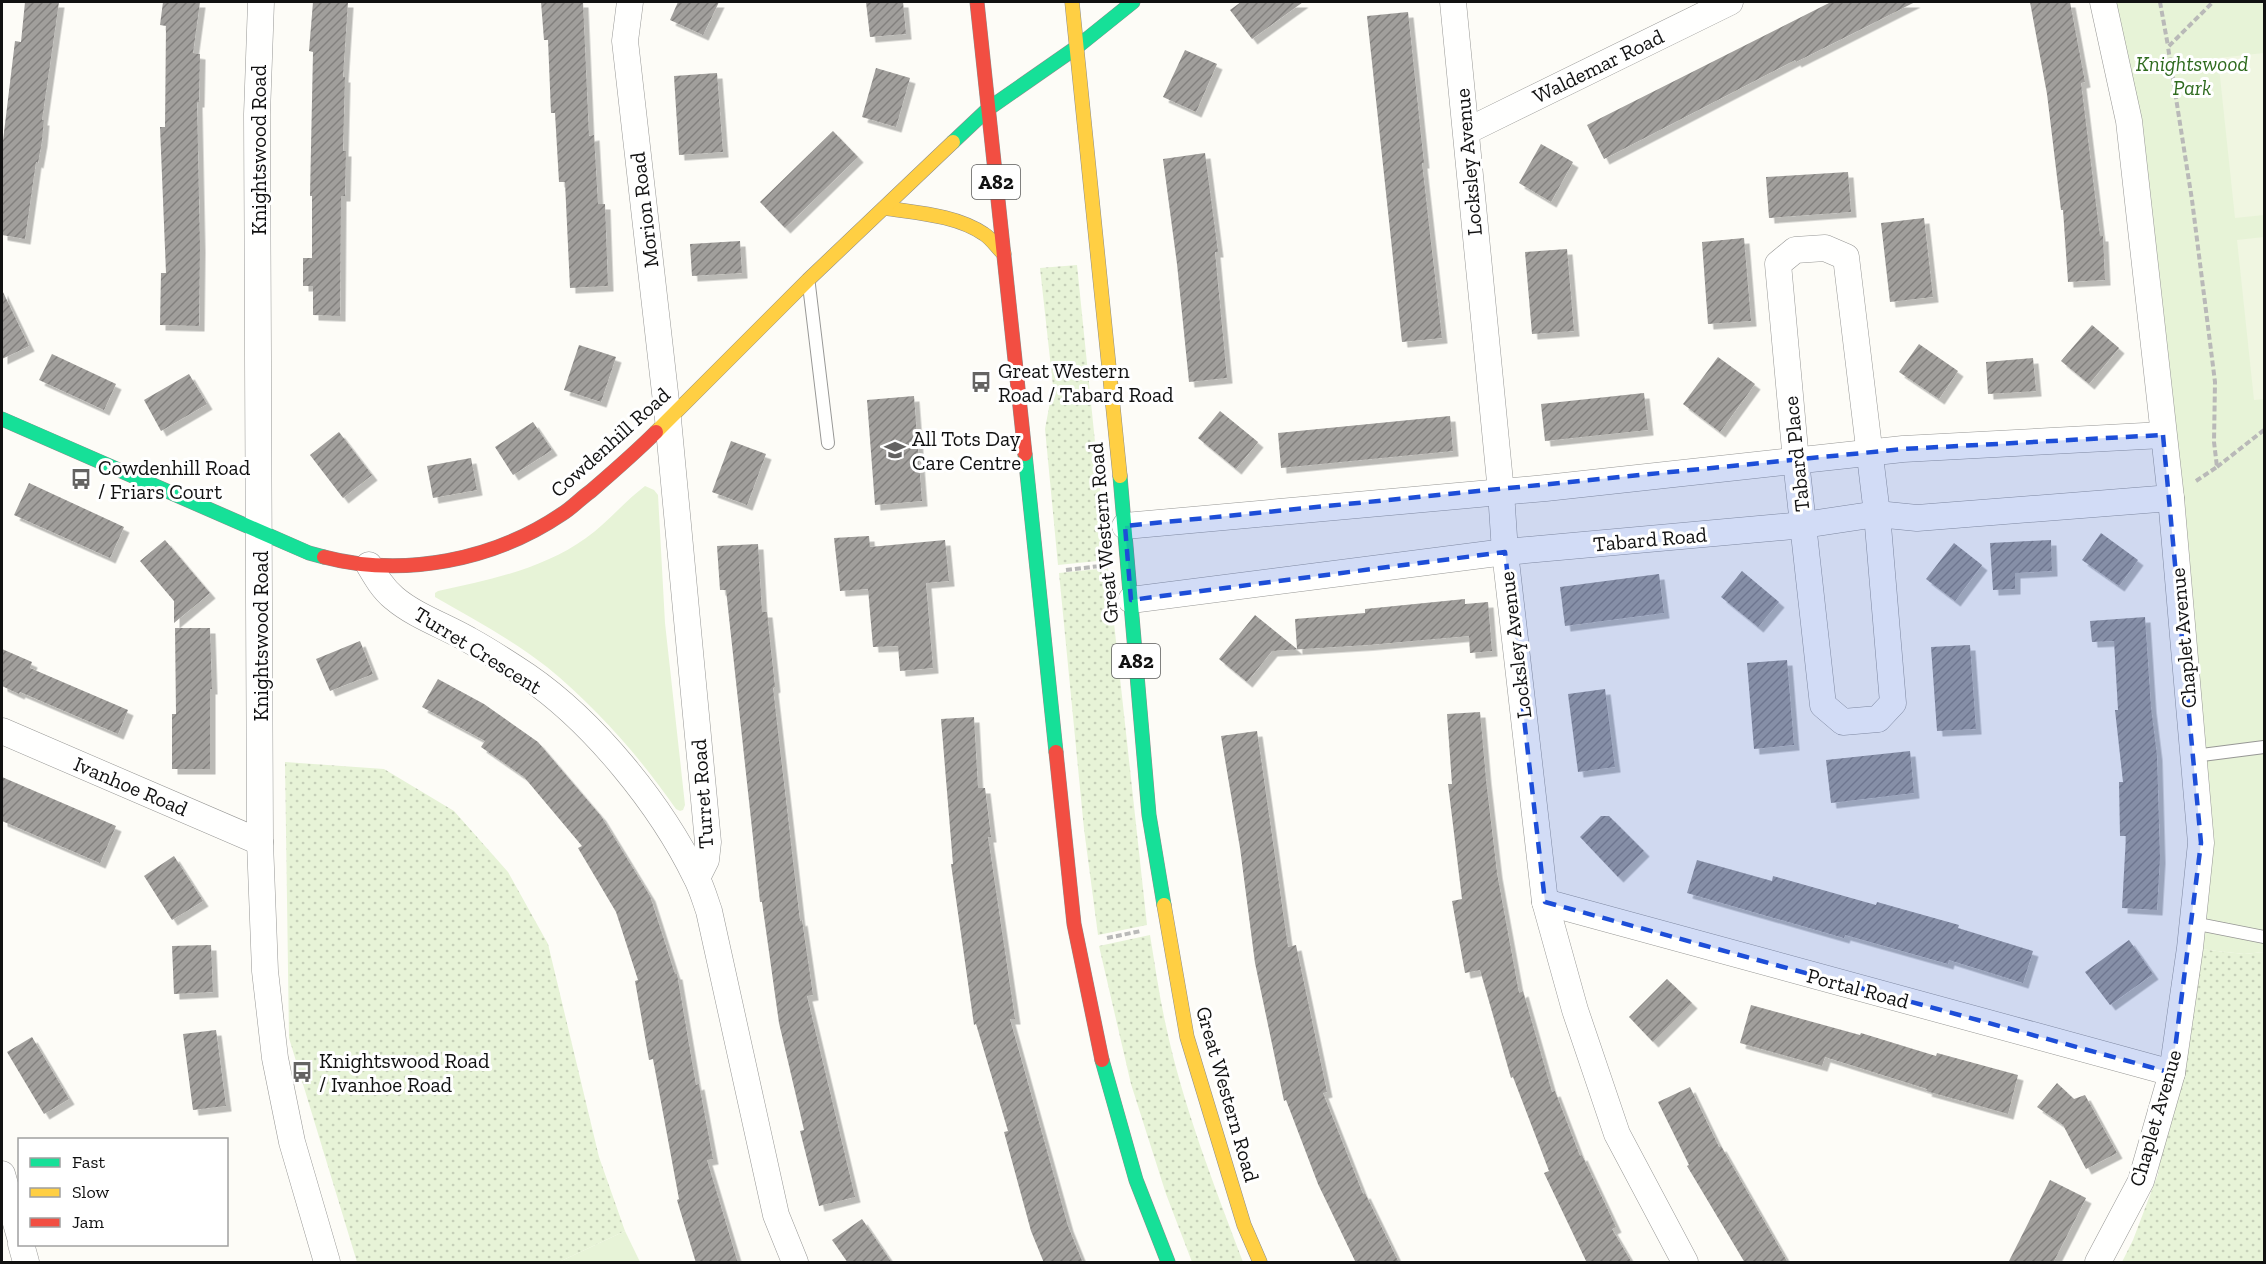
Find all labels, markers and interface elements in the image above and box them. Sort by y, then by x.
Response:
street label: Waldemar Road [1528,23,1668,108]
park label: Knightswood Park [2136,51,2249,100]
street label: Knightswood Road [246,64,271,235]
street label: Locksley Avenue [1449,87,1487,237]
street label: Morion Road [624,150,663,269]
road number: A82 [972,165,1020,199]
place label: Great Western Road / Tabard Road [998,358,1174,407]
bus stop icon: Great Western Road / Tabard Road [969,370,993,394]
street label: Cowdenhill Road [545,381,675,502]
street label: Tabard Place [1777,395,1815,513]
place label: All Tots Day Care Centre [912,426,1021,475]
school or university icon: All Tots Day Care Centre [883,438,907,462]
street label: Great Western Road [1083,441,1123,624]
place label: Cowdenhill Road / Friars Court [98,455,251,504]
bus stop icon: Cowdenhill Road / Friars Court [69,467,93,491]
street label: Tabard Road [1592,522,1708,556]
street label: Knightswood Road [248,550,273,721]
street label: Chaplet Avenue [2164,567,2202,709]
street label: Locksley Avenue [1494,570,1536,720]
street label: Turret Crescent [410,601,547,699]
road number: A82 [1112,644,1160,678]
street label: Turret Road [686,738,718,850]
street label: Ivanhoe Road [70,751,192,821]
street label: Portal Road [1804,962,1912,1014]
street label: Great Western Road [1191,1003,1265,1185]
street label: Chaplet Avenue [2124,1047,2186,1189]
place label: Knightswood Road / Ivanhoe Road [319,1048,490,1097]
bus stop icon: Knightswood Road / Ivanhoe Road [290,1060,314,1084]
legend [18,1138,228,1246]
text: Fast [72,1151,105,1173]
text: Slow [72,1181,109,1203]
text: Jam [72,1211,104,1233]

